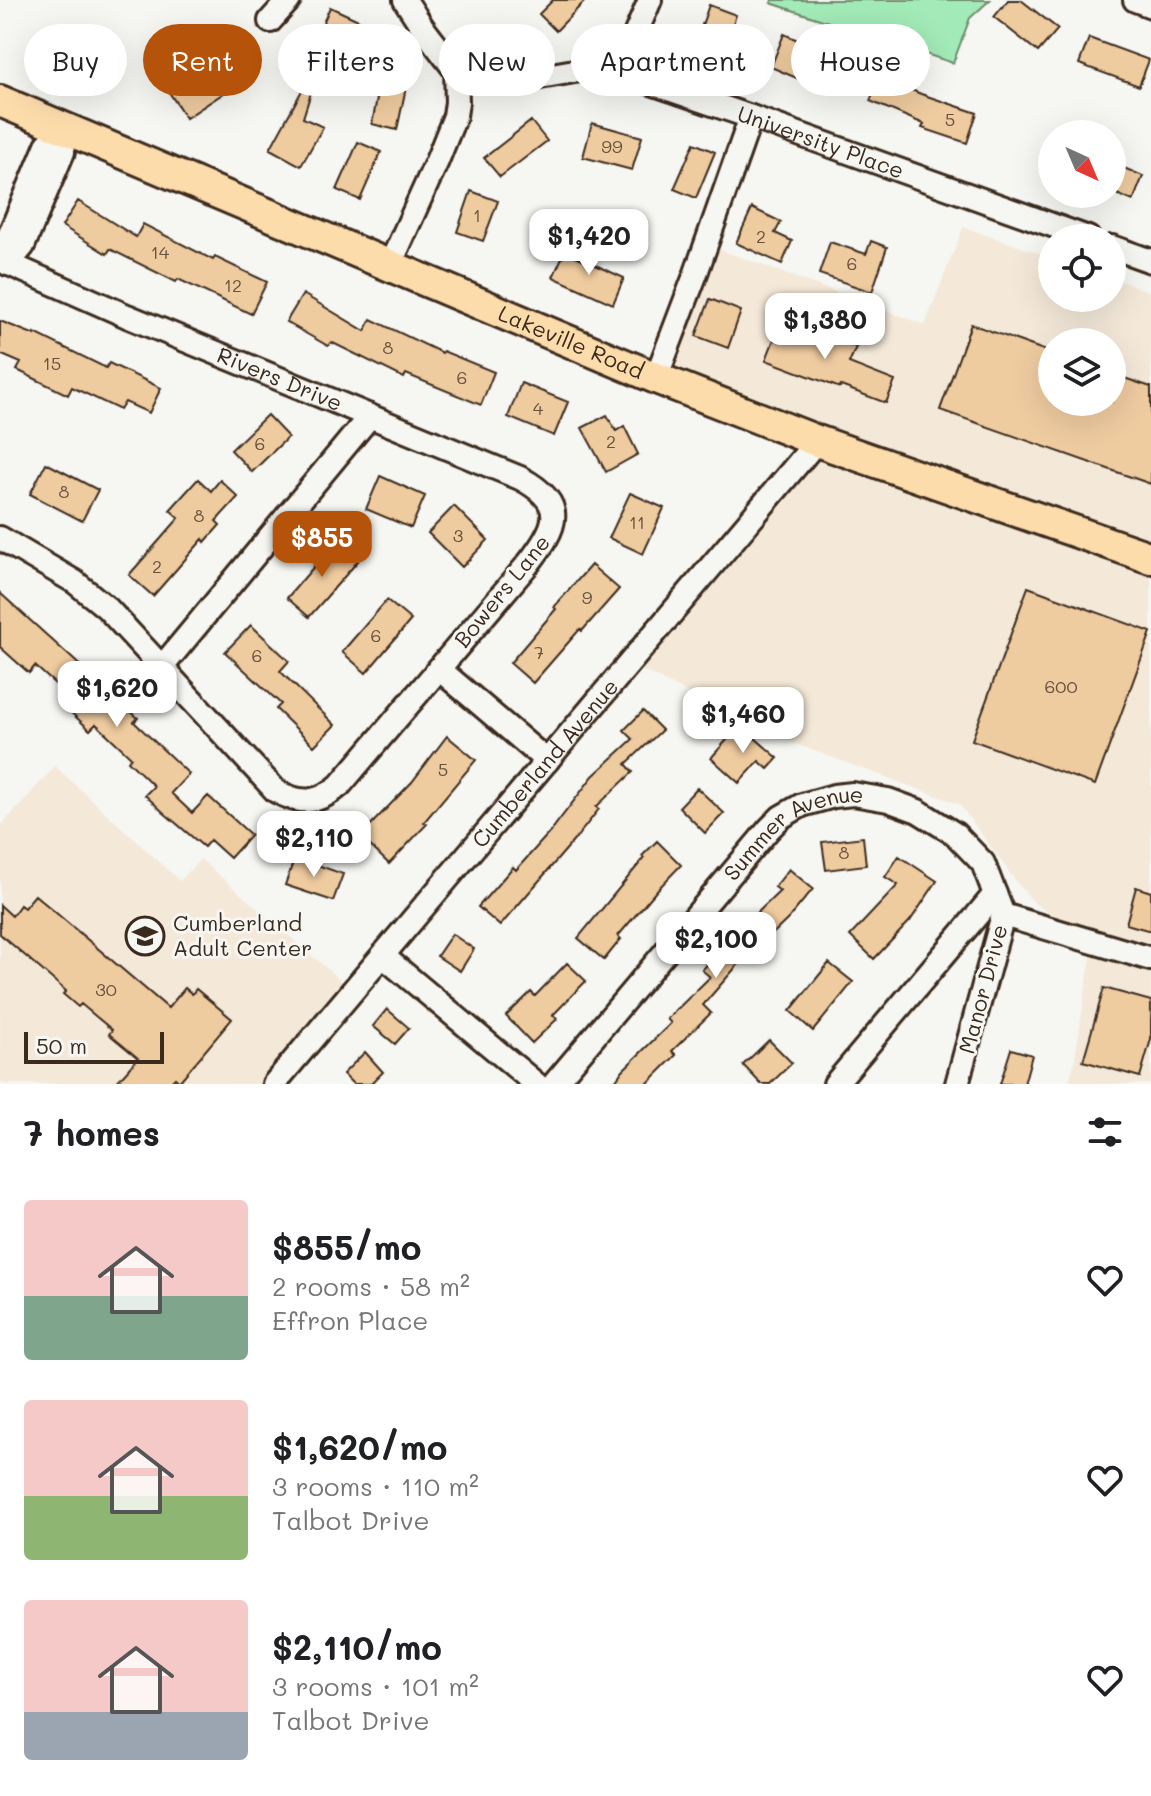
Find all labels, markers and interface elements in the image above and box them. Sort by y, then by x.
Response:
chip: Buy [24,24,127,96]
chip: Rent [143,24,262,96]
chip: Filters [278,24,423,96]
chip: New [439,24,555,96]
chip: Apartment [571,24,775,96]
chip: House [791,24,930,96]
street label: University Place [734,98,908,185]
house number: 5 [945,107,955,131]
north arrow [1038,120,1126,208]
map controls [1038,120,1126,416]
house number: 99 [601,134,623,158]
house number: 1 [473,203,481,227]
pin: $1,420 [524,209,654,277]
text: $1,420 [547,218,631,252]
house number: 2 [756,224,766,248]
button: locate [1038,224,1126,312]
house number: 14 [151,240,170,264]
house number: 6 [847,251,857,275]
house number: 12 [224,273,242,297]
pin: $1,380 [760,293,890,361]
street label: Lakeville Road [494,298,649,385]
text: $1,380 [783,302,867,336]
button: layers [1038,328,1126,416]
house number: 8 [383,335,394,359]
street label: Rivers Drive [213,340,347,417]
house number: 15 [43,351,61,375]
house number: 6 [457,365,467,389]
house number: 4 [533,396,544,420]
house number: 2 [606,429,616,453]
house number: 6 [255,431,265,455]
house number: 8 [59,479,70,503]
house number: 8 [194,503,205,527]
house number: 11 [629,510,645,534]
pin: $855 [275,511,369,579]
text: $855 [291,520,353,554]
house number: 3 [453,523,463,547]
street label: Bowers Lane [447,528,556,653]
house number: 2 [152,554,162,578]
house number: 9 [582,585,593,609]
house number: 6 [371,623,381,647]
house number: 7 [534,640,544,664]
house number: 6 [252,643,262,667]
pin: $1,620 [52,661,182,729]
text: $1,620 [76,670,158,704]
street label: Cumberland Avenue [465,672,624,853]
house number: 600 [1044,674,1078,698]
pin: $1,460 [678,687,808,755]
text: $1,460 [701,696,785,730]
house number: 5 [438,757,448,781]
street label: Summer Avenue [717,779,866,886]
pin: $2,110 [249,811,379,879]
text: $2,110 [275,820,353,854]
house number: 8 [839,840,850,864]
place label: Cumberland Adult Center [173,908,312,962]
pin: $2,100 [651,912,781,980]
school or university icon: Cumberland Adult Center [124,915,166,957]
text: $2,100 [674,921,758,955]
street label: Manor Drive [951,921,1014,1057]
house number: 30 [95,977,117,1001]
scale bar [24,1028,164,1064]
text: 50 m [36,1031,87,1060]
text: 7 homes [24,1110,160,1155]
icon: filters [1083,1110,1127,1154]
text: $855/mo [272,1224,421,1269]
icon: home [88,1232,184,1328]
icon: heart [1083,1258,1127,1302]
text: 2 rooms · 58 m² [272,1269,470,1303]
text: Effron Place [272,1303,428,1337]
text: $1,620/mo [272,1424,447,1469]
icon: home [88,1432,184,1528]
icon: heart [1083,1458,1127,1502]
text: 3 rooms · 110 m² [272,1469,479,1503]
text: Talbot Drive [272,1503,430,1537]
text: $2,110/mo [272,1624,442,1669]
icon: home [88,1632,184,1728]
icon: heart [1083,1658,1127,1702]
text: 3 rooms · 101 m² [272,1669,479,1703]
text: Talbot Drive [272,1703,430,1737]

